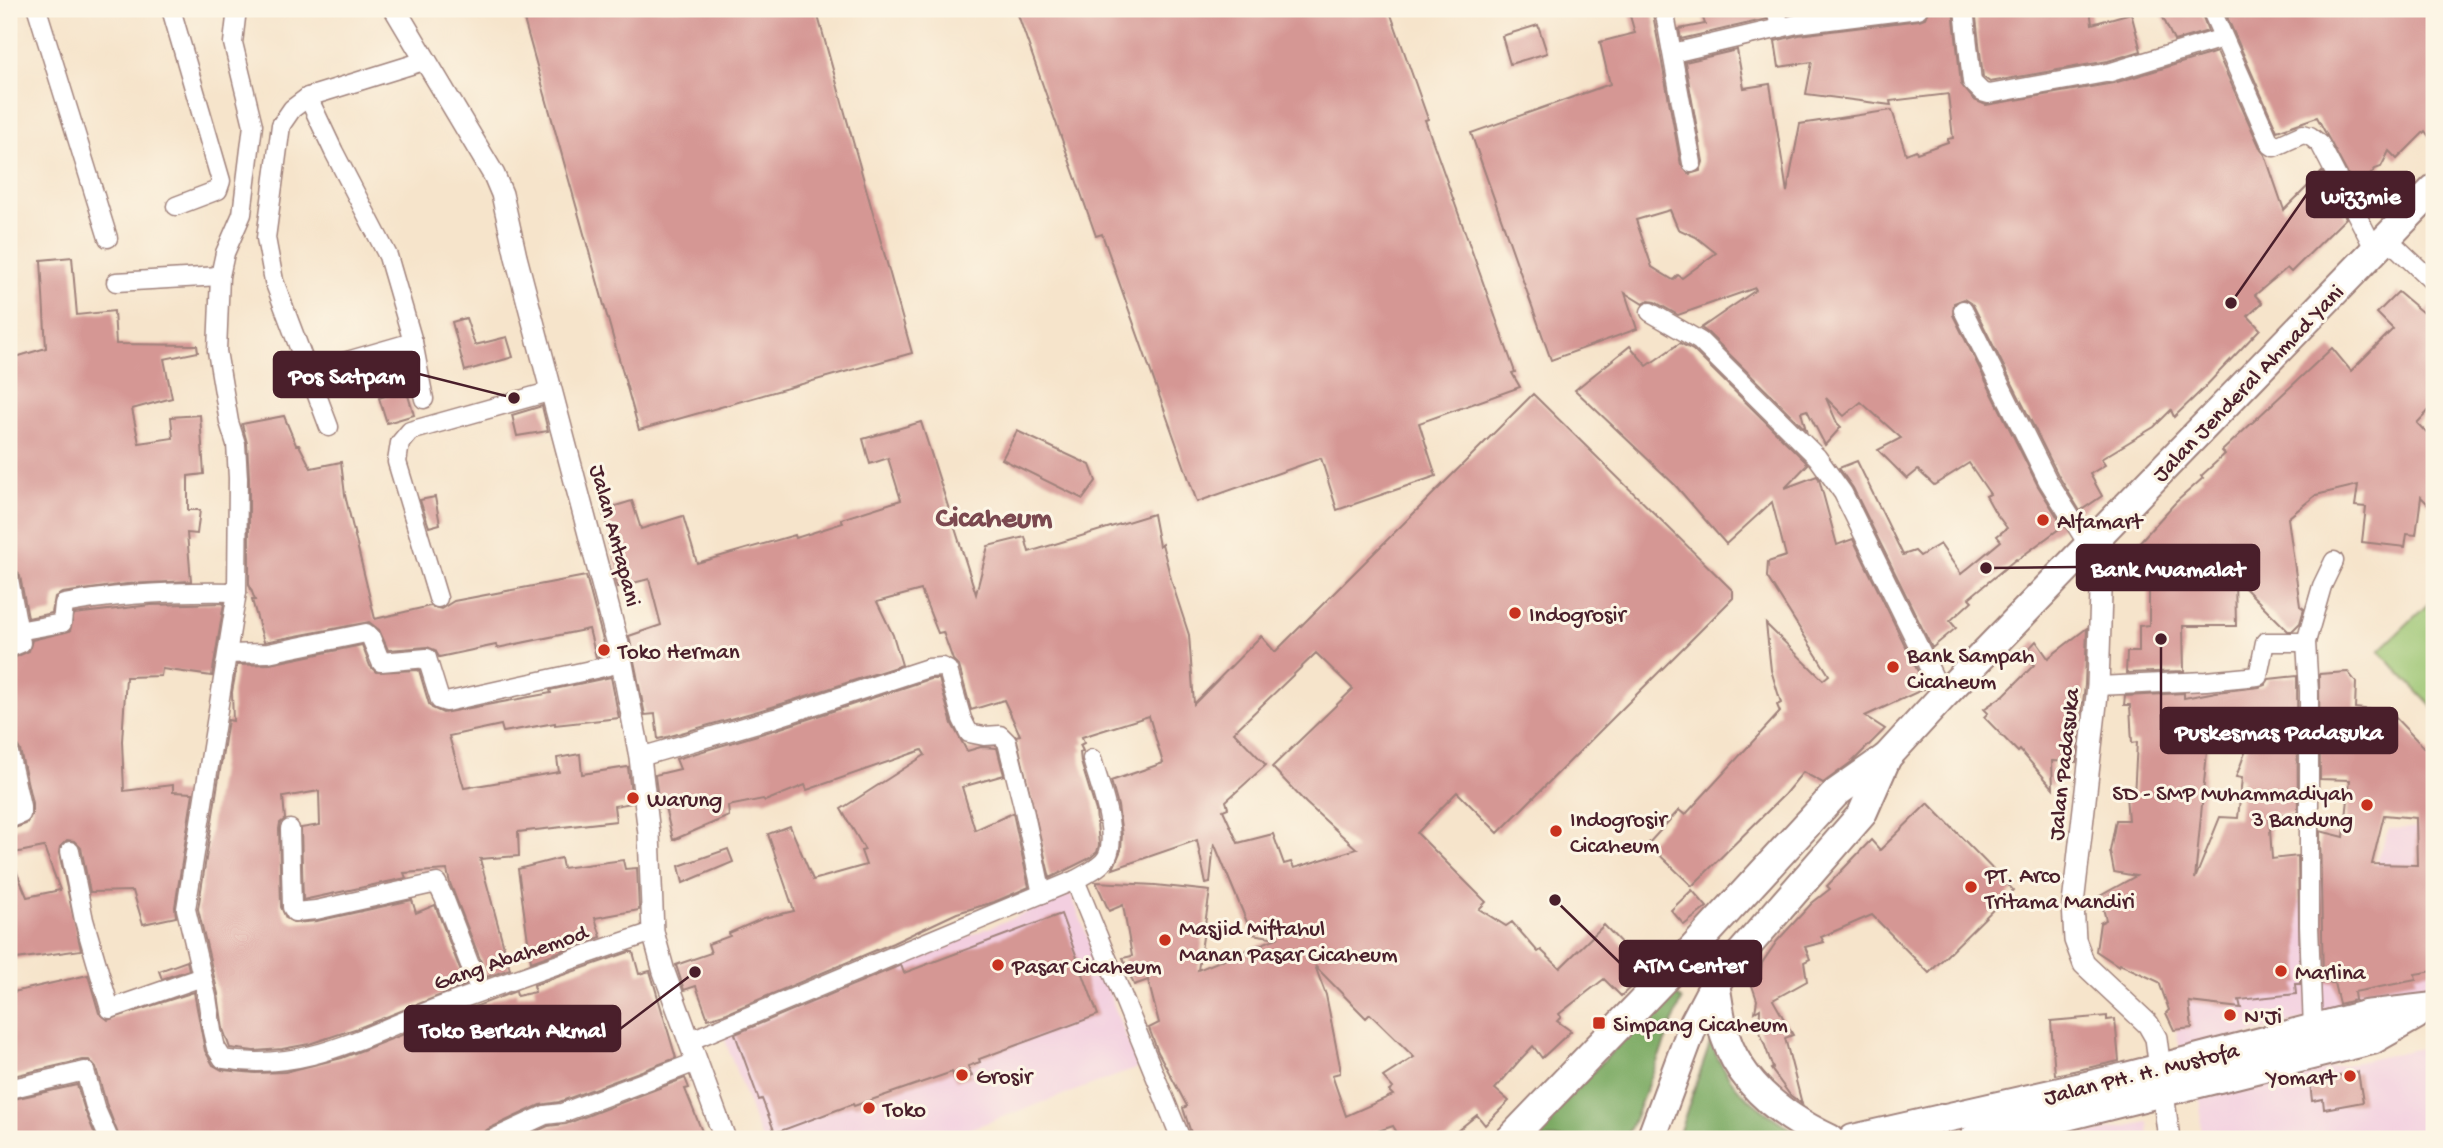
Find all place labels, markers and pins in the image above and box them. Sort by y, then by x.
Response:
callout: wizzmie [2307,172,2414,217]
callout: Pos Satpam [274,352,419,397]
place label: Alfamart [2057,510,2144,537]
marker: Alfamart [2035,512,2051,528]
callout: Bank Muamalat [2077,545,2259,590]
place label: Indogrosir [1529,603,1627,630]
marker: Indogrosir [1507,605,1523,621]
place label: Toko Herman [616,640,740,667]
marker: Toko Herman [596,642,612,658]
place label: Bank Sampah Cicaheum [1906,644,2034,697]
marker: Bank Sampah Cicaheum [1885,659,1901,675]
callout: Puskesmas Padasuka [2161,708,2397,753]
place label: SD - SMP Muhammadiyah 3 Bandung [2112,782,2353,835]
place label: Warung [647,788,722,815]
marker: Warung [625,790,641,806]
marker: SD - SMP Muhammadiyah 3 Bandung [2359,797,2375,813]
place label: Indogrosir Cicaheum [1570,808,1668,861]
marker: Indogrosir Cicaheum [1548,823,1564,839]
place label: PT. Arco Tritama Mandiri [1983,864,2135,917]
marker: PT. Arco Tritama Mandiri [1963,879,1979,895]
place label: Masjid Miftahul Manan Pasar Cicaheum [1179,917,1397,970]
marker: Masjid Miftahul Manan Pasar Cicaheum [1157,932,1173,948]
callout: ATM Center [1620,941,1761,986]
place label: Pasar Cicaheum [1011,955,1162,982]
marker: Pasar Cicaheum [990,957,1006,973]
place label: Marlina [2295,961,2367,988]
marker: Marlina [2273,963,2289,979]
place label: N'Ji [2244,1005,2282,1032]
callout: Toko Berkah Akmal [405,1006,620,1051]
marker: N'Ji [2222,1007,2238,1023]
place label: Simpang Cicaheum [1613,1013,1788,1040]
marker: Simpang Cicaheum [1591,1015,1607,1031]
place label: Grosir [976,1065,1034,1092]
place label: Yomart [2265,1066,2338,1093]
marker: Grosir [954,1067,970,1083]
marker: Yomart [2342,1068,2358,1084]
place label: Toko [881,1098,926,1125]
marker: Toko [861,1100,877,1116]

